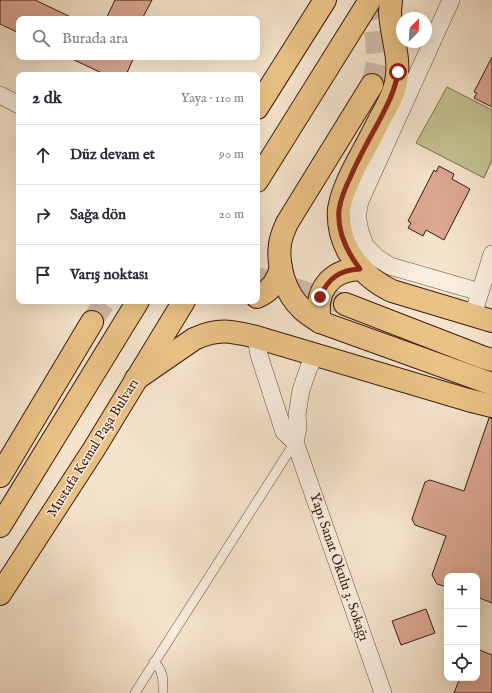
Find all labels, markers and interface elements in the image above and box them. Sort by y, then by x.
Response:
north arrow [396,12,432,48]
search box [16,16,260,60]
icon: search [30,27,52,49]
text: Burada ara [62,29,128,48]
route start [389,63,407,81]
text: 2 dk [32,88,62,109]
text: Yaya · 110 m [181,90,244,107]
icon: ahead [32,144,54,166]
text: Düz devam et [70,145,155,164]
text: 90 m [219,146,244,163]
icon: right [32,204,54,226]
text: Sağa dön [70,205,126,224]
text: 20 m [219,206,244,223]
icon: arrive [32,264,54,286]
text: Varış noktası [70,265,148,284]
route end [311,288,329,306]
street label: Mustafa Kemal Paşa Bulvarı [43,375,143,521]
street label: Yapı Sanat Okulu 3. Sokağı [305,491,373,644]
map controls [444,573,480,681]
button: + [444,573,480,609]
button: − [444,609,480,645]
button: locate [444,645,480,681]

